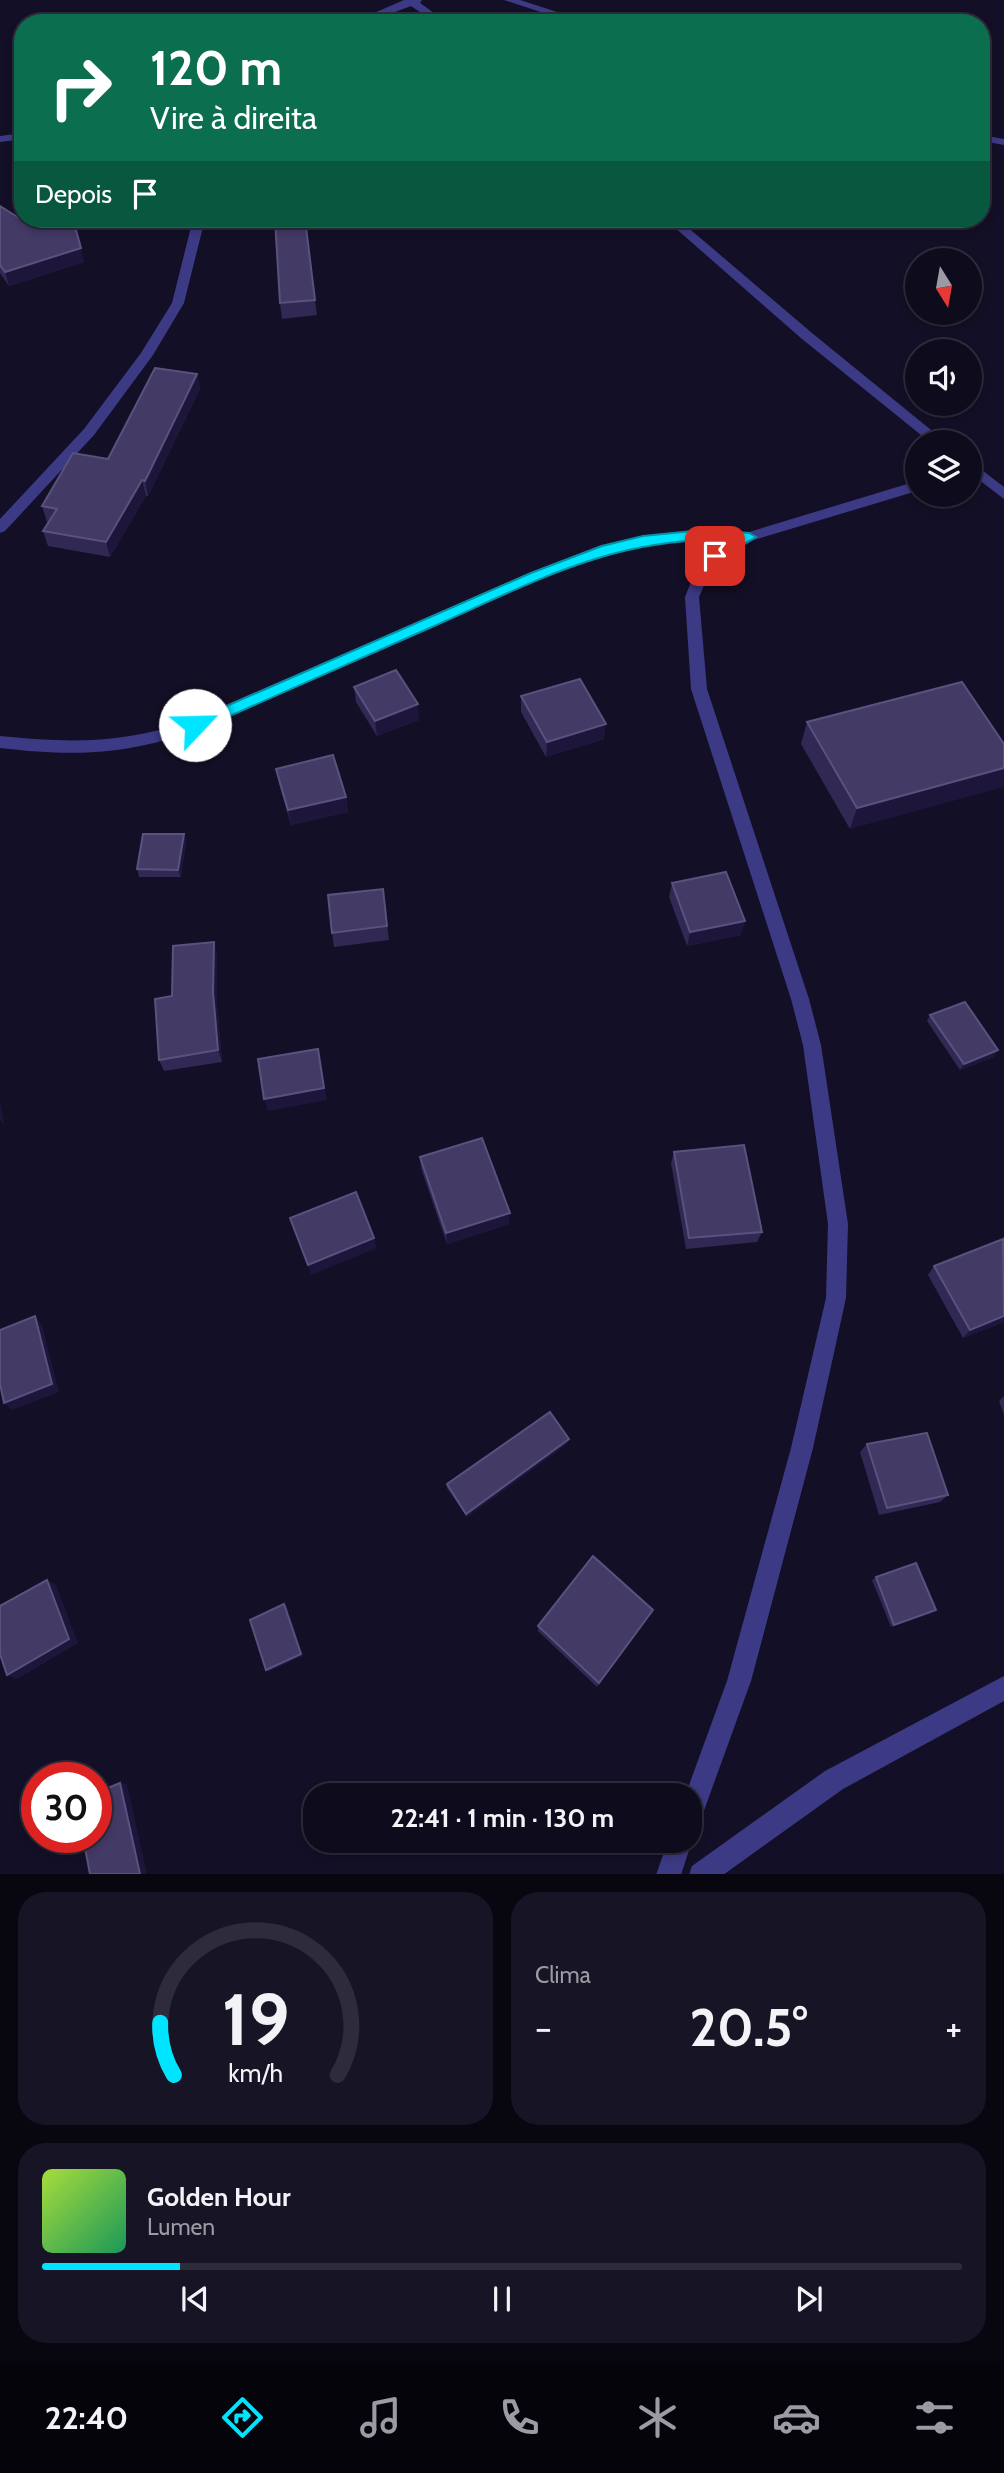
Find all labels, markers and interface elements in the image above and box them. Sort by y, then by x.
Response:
text: 120 m [150,38,282,97]
icon: right [35,42,126,133]
text: Vire à direita [150,98,317,137]
icon: arrive [126,175,164,213]
text: Depois [35,178,112,210]
north arrow [905,248,982,326]
map controls [905,248,982,507]
button: sound [905,339,982,416]
button: layers [905,430,982,507]
pin [685,526,745,586]
icon: arrive [696,537,734,575]
position arrow [158,688,232,762]
speed limit sign: 30 [21,1762,112,1853]
text: 22:41 · 1 min · 130 m [391,1802,614,1834]
text: Clima [535,1961,591,1989]
text: 19 [222,1975,289,2063]
text: 20.5° [689,1996,808,2059]
text: − [535,2004,552,2051]
text: + [945,2004,962,2051]
text: km/h [228,2057,283,2087]
text: Golden Hour [147,2181,290,2213]
text: Lumen [147,2213,215,2241]
icon: previous [176,2280,214,2318]
icon: pause [483,2280,521,2318]
icon: next [790,2280,828,2318]
icon: directions [218,2393,267,2442]
icon: music [356,2393,405,2442]
icon: phone [495,2393,544,2442]
icon: climate [633,2393,682,2442]
icon: car [772,2393,821,2442]
icon: filters [910,2393,959,2442]
text: 22:40 [45,2398,128,2437]

